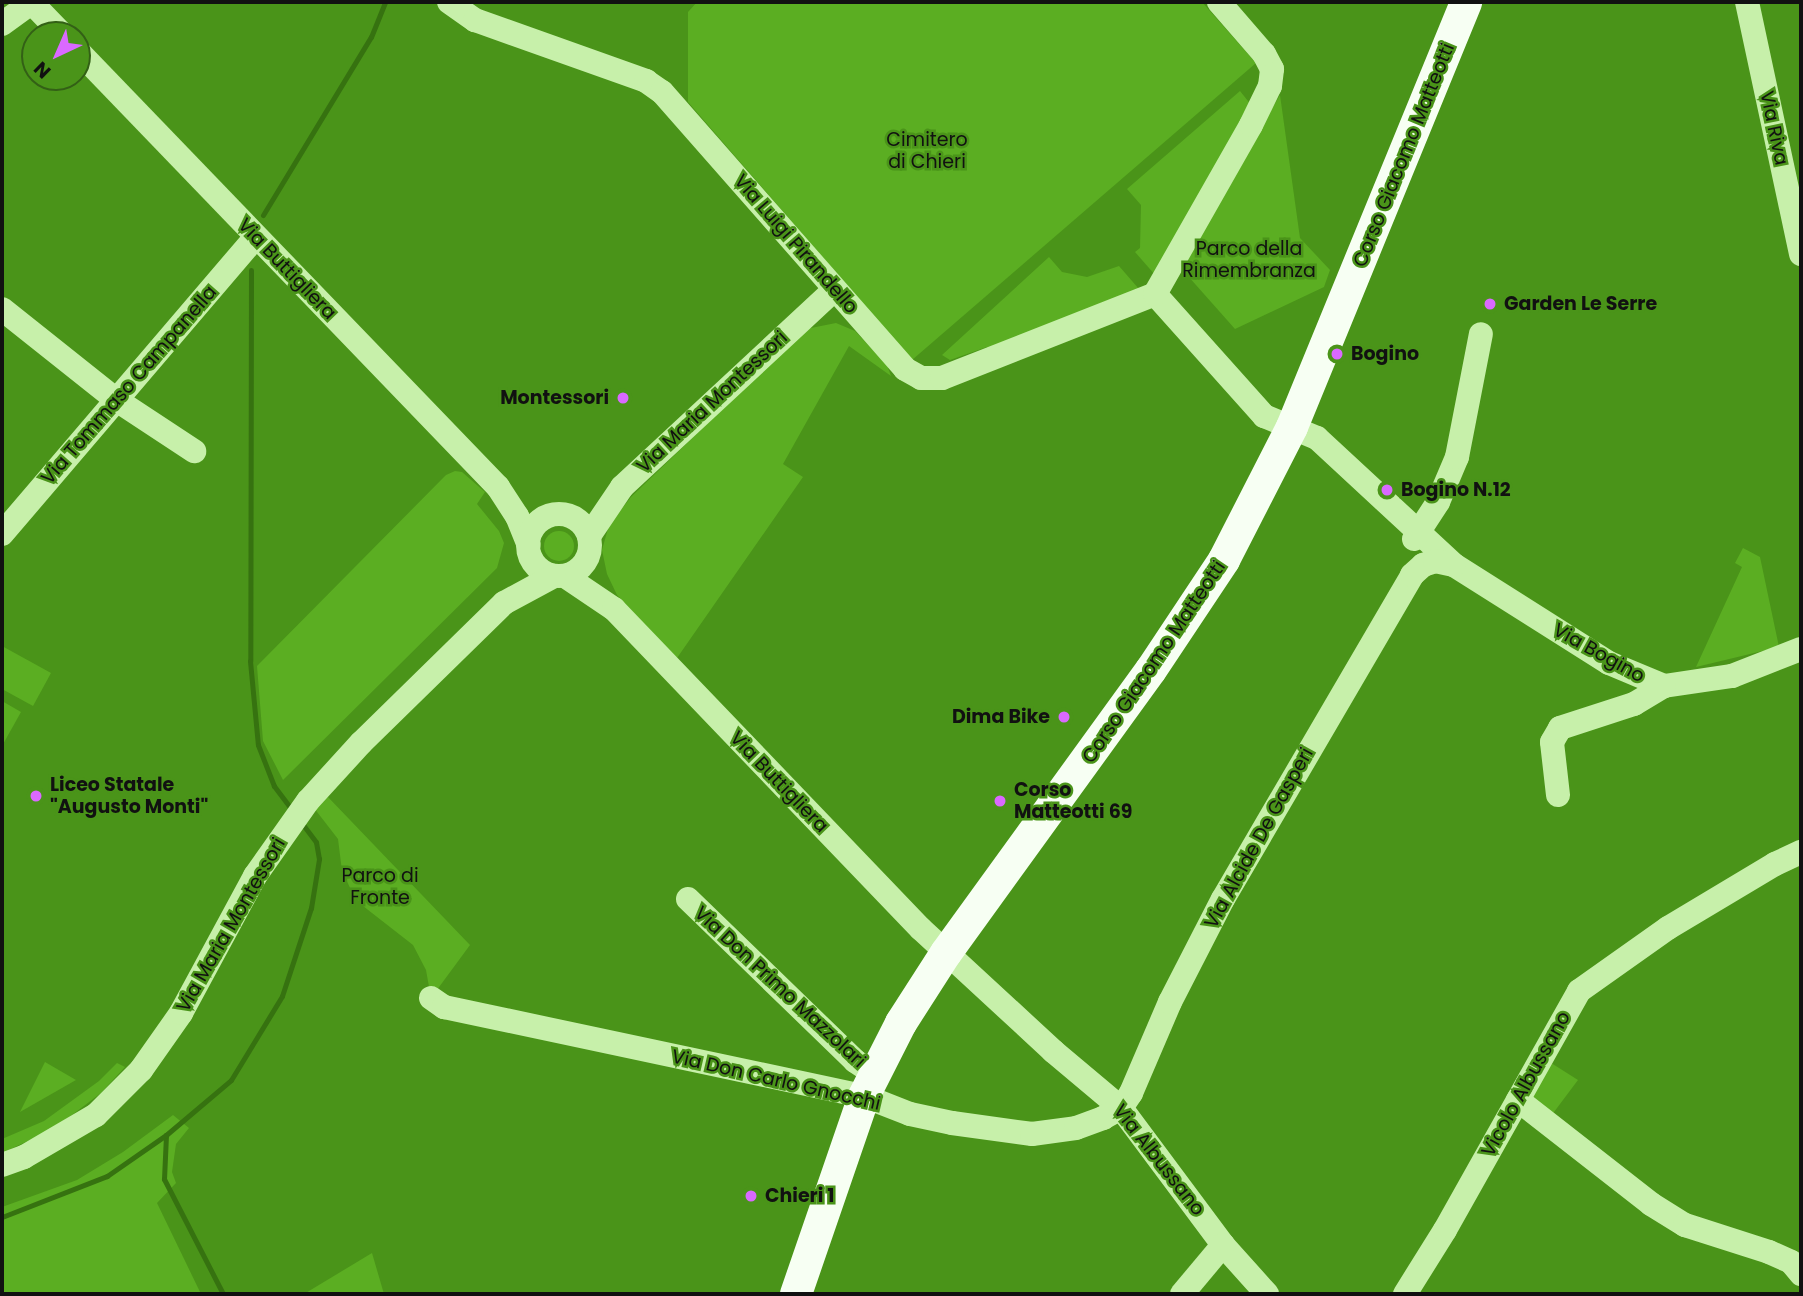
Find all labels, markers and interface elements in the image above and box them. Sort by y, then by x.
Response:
north arrow [21,21,91,91]
street label: Corso Giacomo Matteotti [1349,40,1459,270]
text: N [28,55,57,85]
street label: Via Riva [1755,89,1793,167]
park label: Cimitero di Chieri [886,129,968,173]
street label: Via Luigi Pirandello [729,170,863,318]
street label: Via Buttigliera [233,214,341,324]
park label: Parco della Rimembranza [1182,238,1316,282]
street label: Via Tommaso Campanella [36,281,222,489]
place label: Garden Le Serre [1504,293,1657,315]
marker: Garden Le Serre [1482,296,1498,312]
street label: Via Maria Montessori [632,326,792,478]
place label: Bogino [1351,343,1419,365]
marker: Bogino [1329,346,1345,362]
place label: Montessori [500,387,609,409]
marker: Montessori [615,390,631,406]
place label: Bogino N.12 [1401,479,1511,501]
marker: Bogino N.12 [1379,482,1395,498]
street label: Corso Giacomo Matteotti [1078,556,1230,768]
street label: Via Bogino [1549,619,1649,687]
place label: Dima Bike [952,706,1050,728]
marker: Dima Bike [1056,709,1072,725]
street label: Via Buttigliera [725,727,833,837]
street label: Via Alcide De Gasperi [1200,744,1318,932]
place label: Liceo Statale "Augusto Monti" [50,774,208,818]
place label: Corso Matteotti 69 [1014,779,1132,823]
marker: Liceo Statale "Augusto Monti" [28,788,44,804]
marker: Corso Matteotti 69 [992,793,1008,809]
street label: Via Maria Montessori [172,834,290,1016]
park label: Parco di Fronte [341,865,419,909]
street label: Via Don Primo Mazzolari [690,902,870,1072]
street label: Vicolo Albussano [1477,1007,1575,1161]
street label: Via Don Carlo Gnocchi [669,1045,883,1115]
street label: Via Albussano [1108,1100,1210,1220]
place label: Chieri 1 [765,1185,835,1207]
marker: Chieri 1 [743,1188,759,1204]

